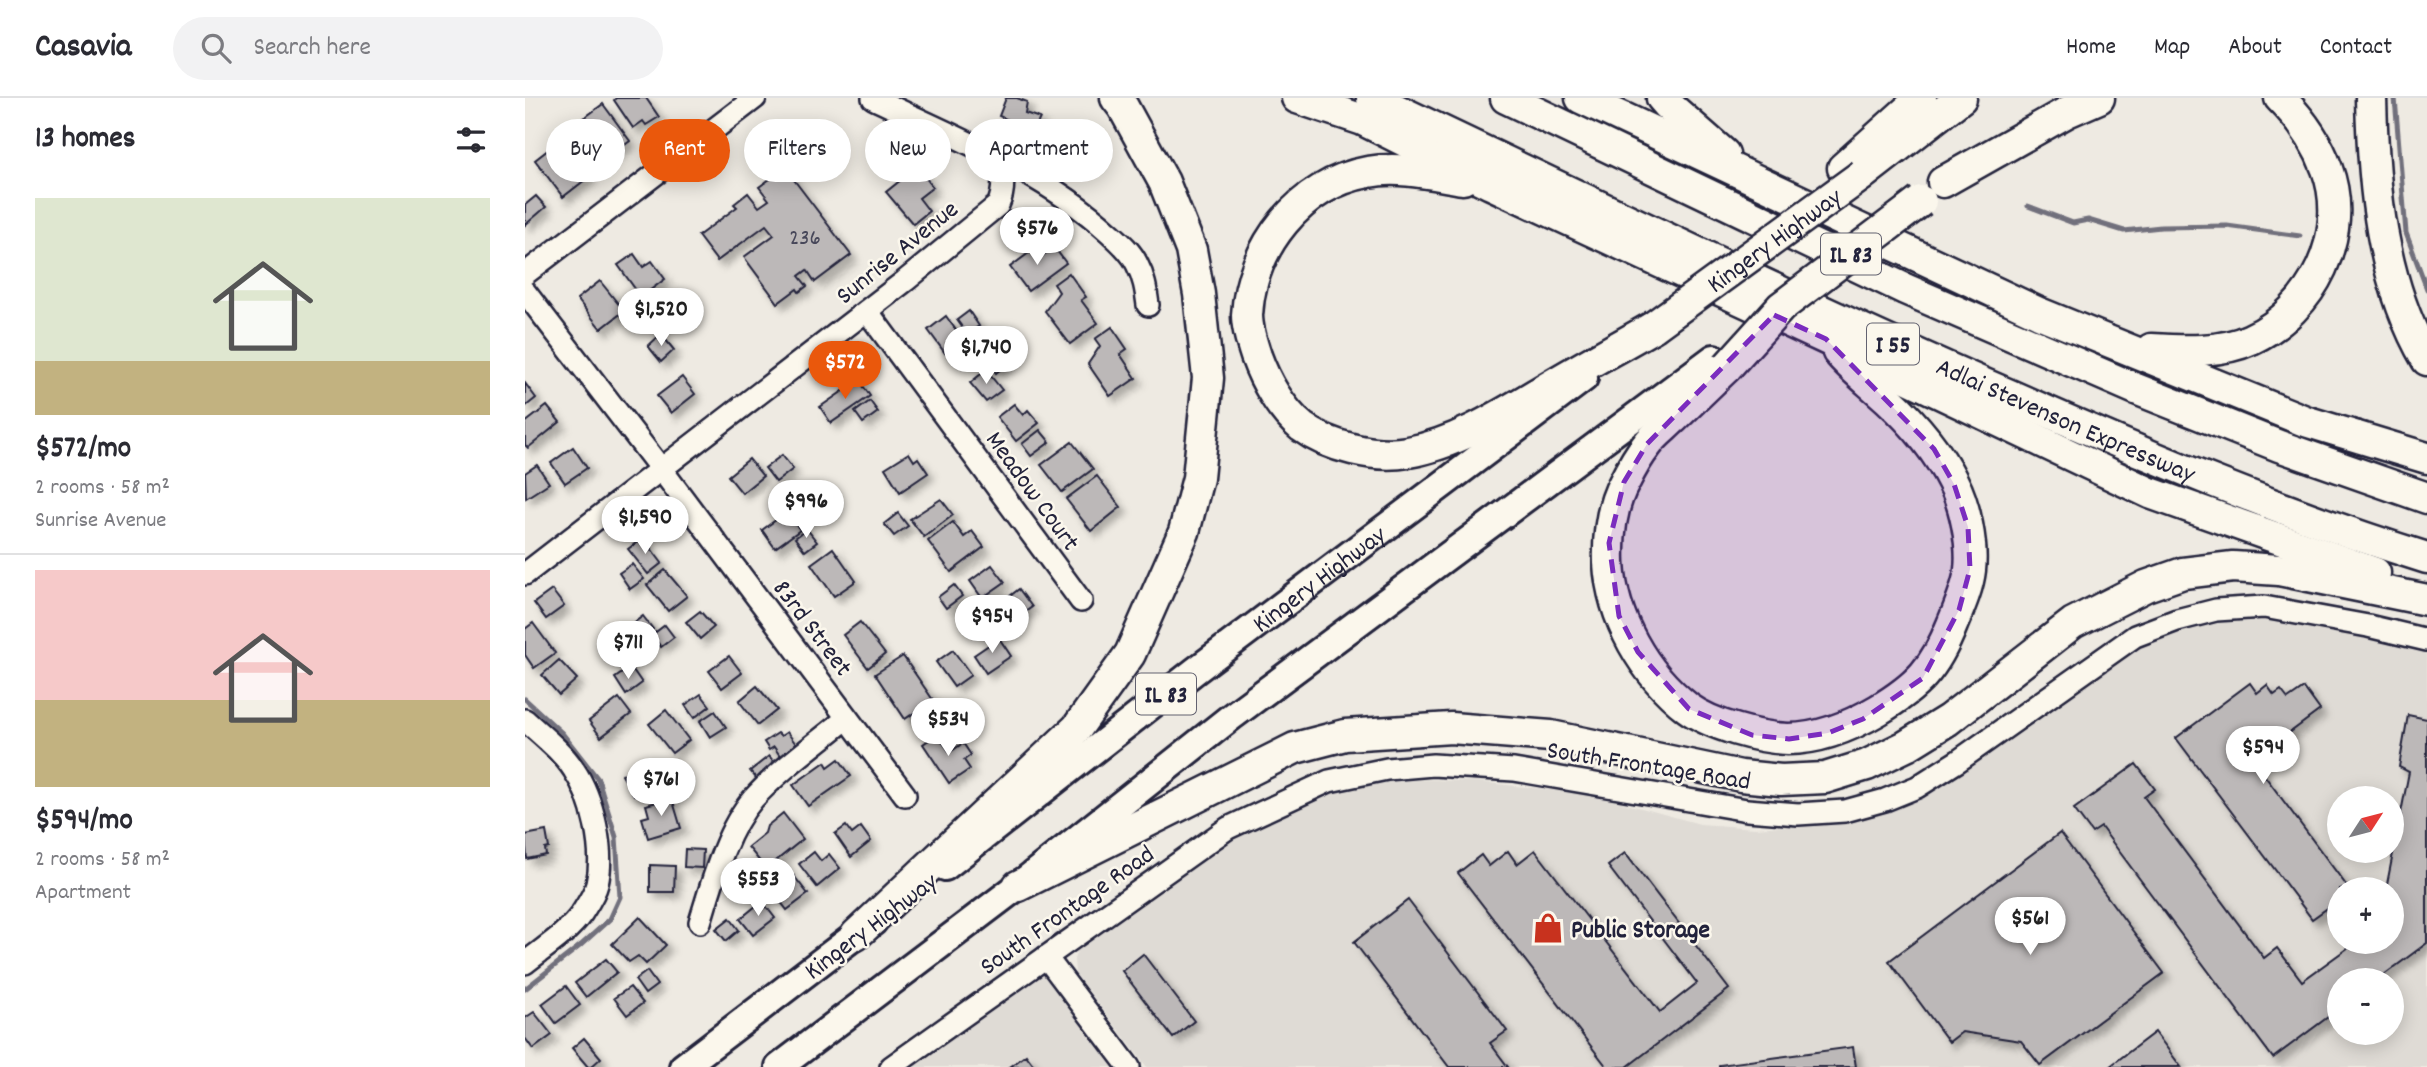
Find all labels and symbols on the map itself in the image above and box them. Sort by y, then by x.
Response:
street label: Kingery Highway [1701,180,1851,304]
street label: Sunrise Avenue [829,193,968,315]
pin: $576 [996,208,1078,267]
house number: 236 [789,223,821,256]
road number: IL 83 [1821,234,1881,274]
pin: $1,520 [604,288,718,348]
road number: I 55 [1867,324,1919,365]
pin: $1,740 [929,327,1043,386]
pin: $572 [804,342,886,401]
street label: Adlai Stevenson Expressway [1929,350,2201,494]
street label: Meadow Court [975,424,1088,560]
pin: $996 [765,480,847,540]
pin: $1,590 [588,496,702,556]
street label: Kingery Highway [1246,518,1395,643]
street label: 83rd Street [762,573,860,686]
pin: $954 [951,596,1033,655]
pin: $711 [587,622,669,681]
road number: IL 83 [1136,674,1196,714]
pin: $534 [907,698,989,758]
pin: $594 [2222,726,2304,786]
street label: South Frontage Road [1544,733,1753,802]
pin: $761 [620,758,702,818]
north arrow [2327,786,2405,863]
street label: South Frontage Road [973,838,1163,986]
pin: $553 [717,858,799,918]
street label: Kingery Highway [798,865,947,990]
pin: $561 [1989,898,2071,957]
shop icon: Public Storage [1531,911,1565,945]
place label: Public Storage [1571,913,1710,950]

